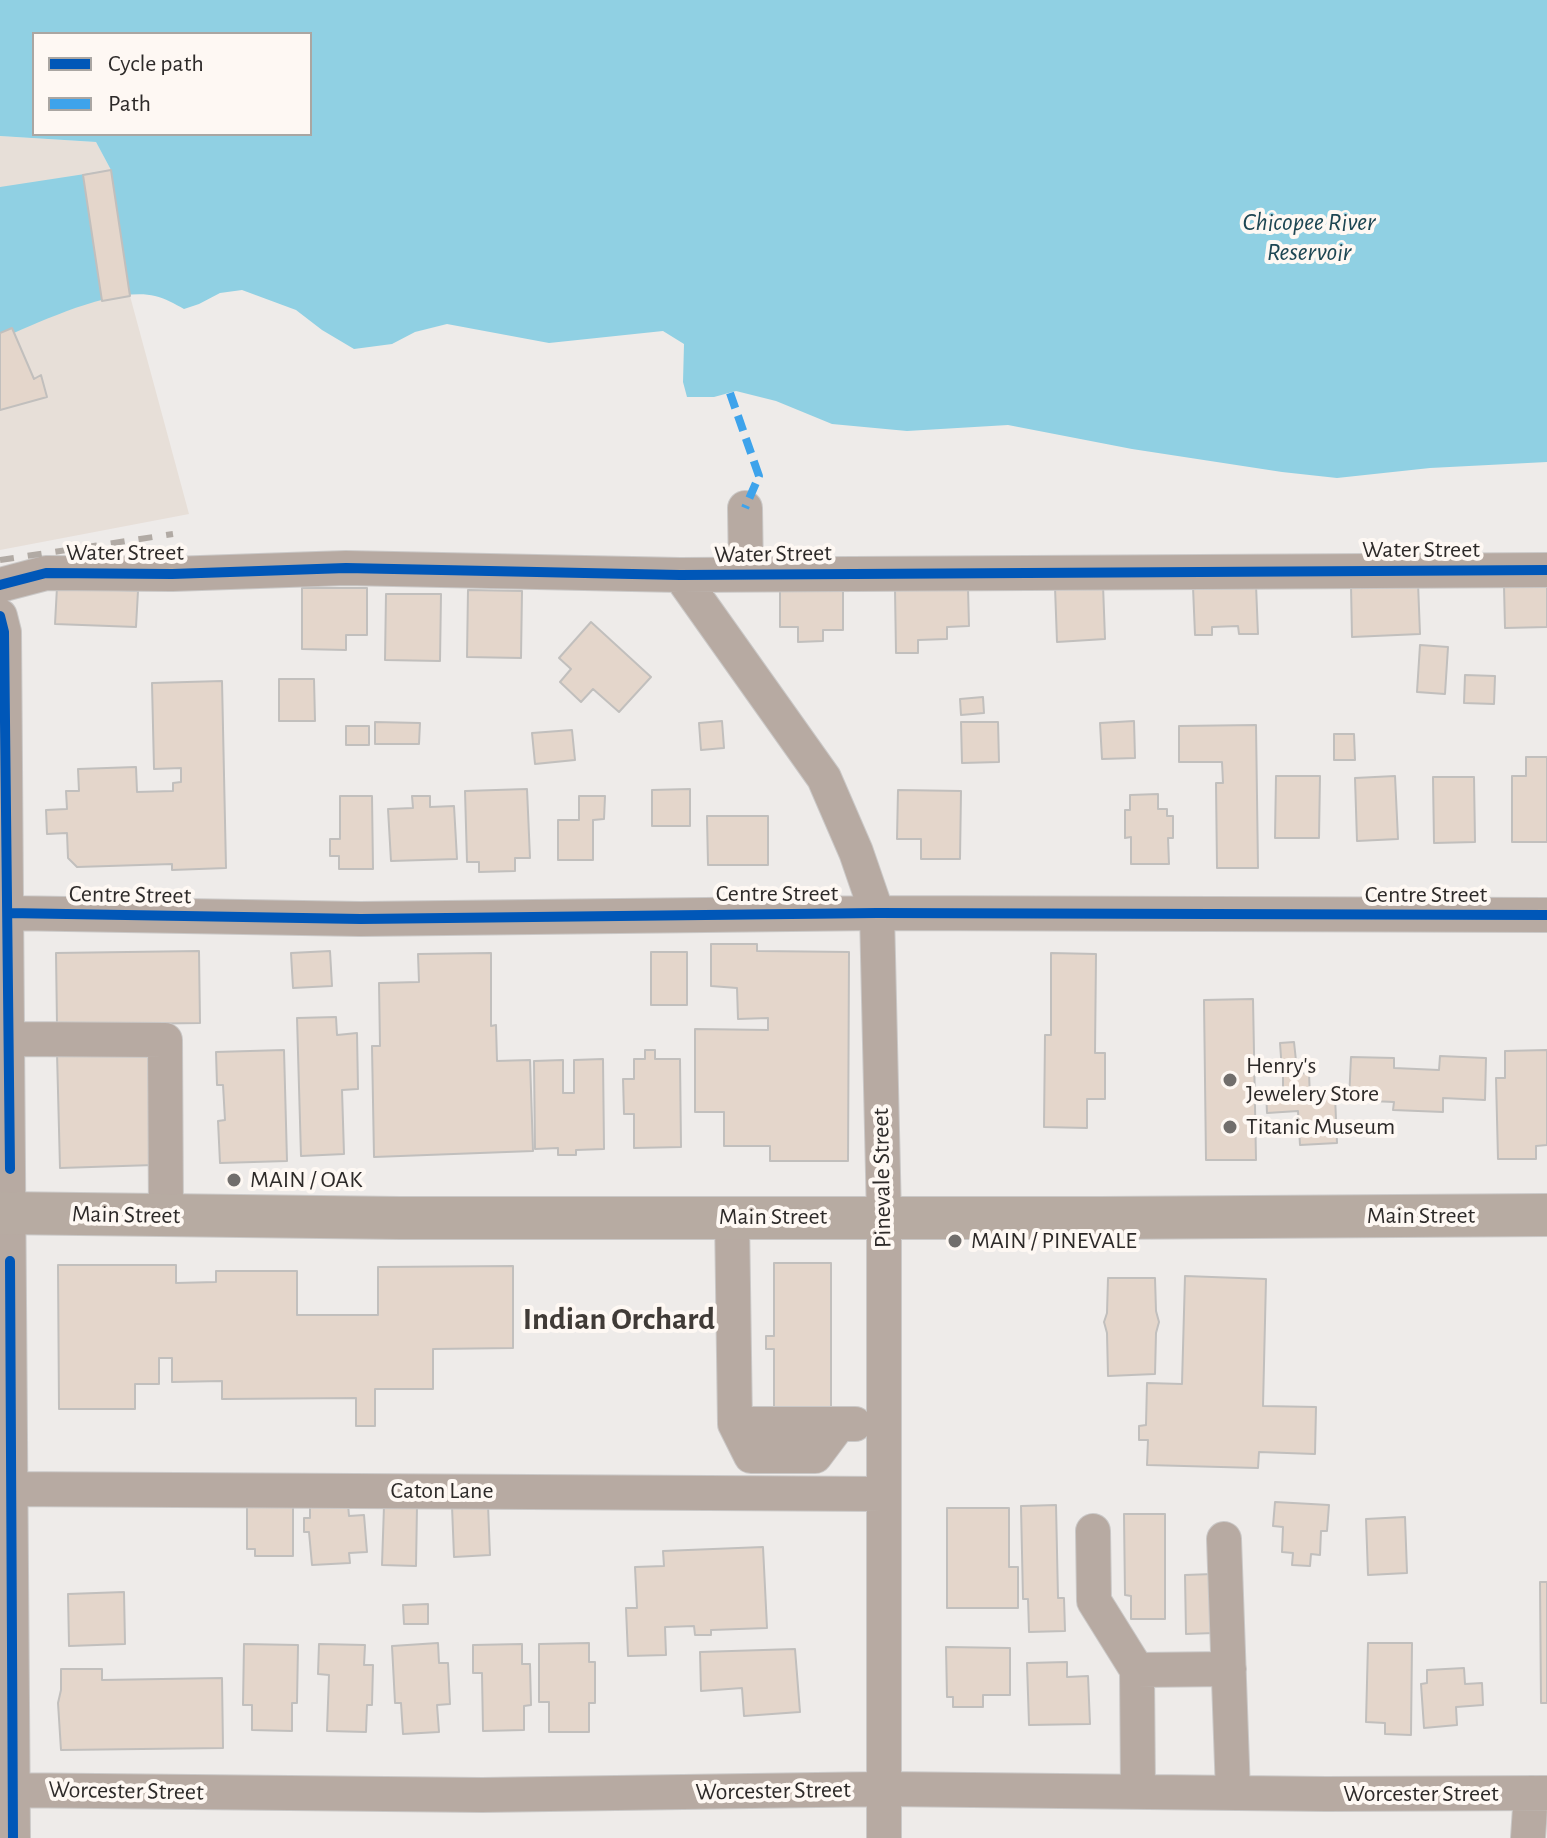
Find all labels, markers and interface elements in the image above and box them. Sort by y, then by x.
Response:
legend [32,32,312,136]
text: Cycle path [108,52,204,76]
text: Path [108,92,151,116]
water label: Chicopee River Reservoir [1243,206,1375,268]
street label: Water Street [1362,536,1480,564]
street label: Water Street [66,539,184,567]
street label: Water Street [714,539,832,569]
street label: Centre Street [69,880,191,910]
street label: Centre Street [716,880,838,908]
street label: Centre Street [1365,881,1487,909]
place label: Henry's Jewelery Store [1246,1052,1379,1108]
marker: Henry's Jewelery Store [1221,1071,1239,1089]
street label: Pinevale Street [866,1108,898,1248]
place label: Titanic Museum [1246,1113,1395,1141]
marker: Titanic Museum [1221,1118,1239,1136]
place label: MAIN / OAK [250,1166,362,1194]
marker: MAIN / OAK [225,1171,243,1189]
street label: Main Street [72,1200,180,1230]
street label: Main Street [1367,1202,1475,1230]
street label: Main Street [719,1203,827,1231]
place label: MAIN / PINEVALE [971,1227,1137,1255]
marker: MAIN / PINEVALE [946,1232,964,1250]
district label: Indian Orchard [523,1300,715,1338]
street label: Caton Lane [390,1477,494,1505]
street label: Worcester Street [48,1775,204,1807]
street label: Worcester Street [695,1775,851,1807]
street label: Worcester Street [1343,1780,1499,1808]

